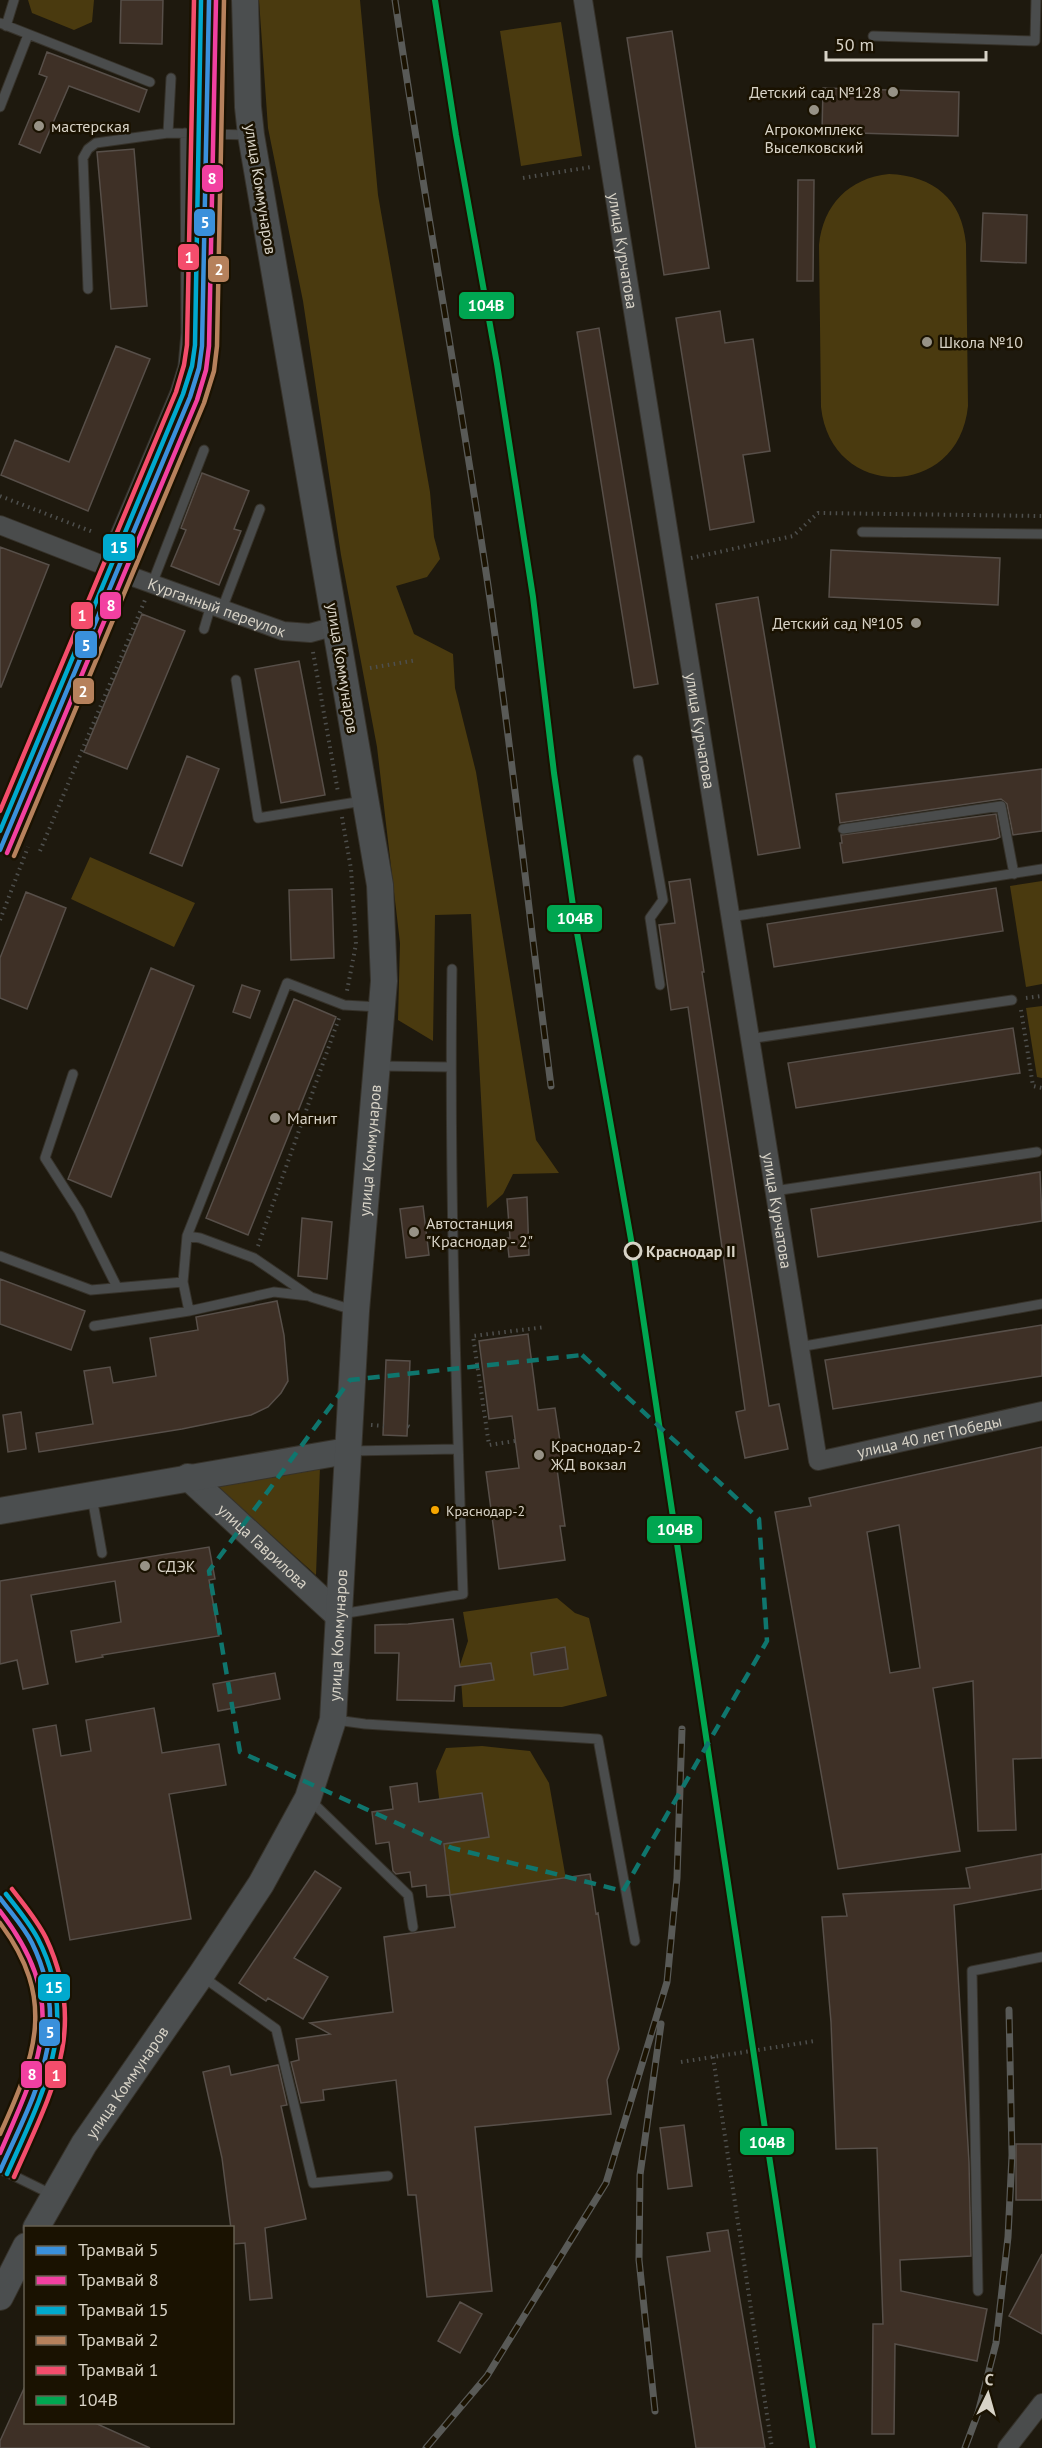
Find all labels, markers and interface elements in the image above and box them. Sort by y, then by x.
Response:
scale bar [826,24,986,62]
text: 50 m [835,33,874,56]
place label: Детский сад №128 [749,82,881,102]
marker: Детский сад №128 [886,85,900,99]
marker: Агрокомплекс Выселковский [807,103,821,117]
place label: мастерская [51,116,130,136]
marker: мастерская [32,119,46,133]
place label: Агрокомплекс Выселковский [765,119,863,157]
street label: улица Коммунаров [241,122,281,256]
line badge: 8 [201,164,224,193]
text: 8 [207,168,217,188]
street label: улица Курчатова [604,191,643,310]
line badge: 5 [193,208,216,237]
text: 5 [200,212,210,232]
line badge: 1 [177,243,200,271]
text: 1 [184,247,194,267]
line badge: 2 [207,255,230,283]
text: 2 [214,259,224,279]
line badge: 104В [458,291,515,320]
text: 104В [468,295,504,315]
place label: Школа №10 [939,332,1023,352]
marker: Школа №10 [920,335,934,349]
line badge: 15 [102,533,136,562]
text: 15 [110,537,128,557]
street label: Курганный переулок [145,573,289,641]
line badge: 8 [99,591,122,620]
text: 8 [106,595,116,615]
line badge: 1 [70,601,94,630]
street label: улица Коммунаров [323,601,363,735]
text: 1 [77,605,87,625]
place label: Детский сад №105 [772,613,904,633]
marker: Детский сад №105 [909,616,923,630]
line badge: 5 [74,630,98,659]
text: 5 [81,635,91,655]
street label: улица Курчатова [681,671,720,790]
line badge: 2 [72,677,95,705]
text: 2 [78,681,88,701]
line badge: 104В [546,904,603,933]
text: 104В [557,908,593,928]
street label: улица Коммунаров [354,1084,385,1217]
place label: Магнит [287,1108,338,1128]
marker: Магнит [268,1111,282,1125]
street label: улица Курчатова [759,1151,797,1270]
place label: Автостанция "Краснодар - 2" [426,1213,533,1251]
marker: Автостанция "Краснодар - 2" [407,1225,421,1239]
place label: Краснодар II [646,1241,735,1261]
marker: Краснодар II [624,1242,642,1260]
street label: улица 40 лет Победы [855,1410,1004,1462]
place label: Краснодар-2 ЖД вокзал [550,1436,641,1474]
marker: Краснодар-2 ЖД вокзал [532,1448,546,1462]
street label: улица Гаврилова [214,1499,313,1593]
place label: Краснодар-2 [446,1502,525,1520]
marker: Краснодар-2 [429,1504,441,1516]
line badge: 104В [646,1515,703,1544]
text: 104В [657,1519,693,1539]
place label: СДЭК [157,1556,196,1576]
marker: СДЭК [138,1559,152,1573]
street label: улица Коммунаров [324,1569,351,1702]
line badge: 15 [37,1973,71,2002]
text: 15 [45,1977,63,1997]
line badge: 5 [38,2018,61,2047]
text: 5 [45,2022,55,2042]
street label: улица Коммунаров [81,2022,173,2142]
line badge: 8 [20,2060,43,2089]
line badge: 1 [44,2060,67,2089]
text: 8 [27,2064,37,2084]
text: 1 [51,2065,61,2085]
line badge: 104В [739,2127,795,2156]
text: 104В [749,2132,785,2152]
legend [24,2226,234,2424]
text: Трамвай 5 [78,2238,159,2261]
text: Трамвай 8 [78,2268,159,2291]
text: Трамвай 15 [78,2298,168,2321]
text: Трамвай 2 [78,2328,159,2351]
text: Трамвай 1 [78,2358,159,2381]
north arrow [958,2364,1018,2424]
text: С [984,2369,995,2389]
text: 104В [78,2388,118,2411]

